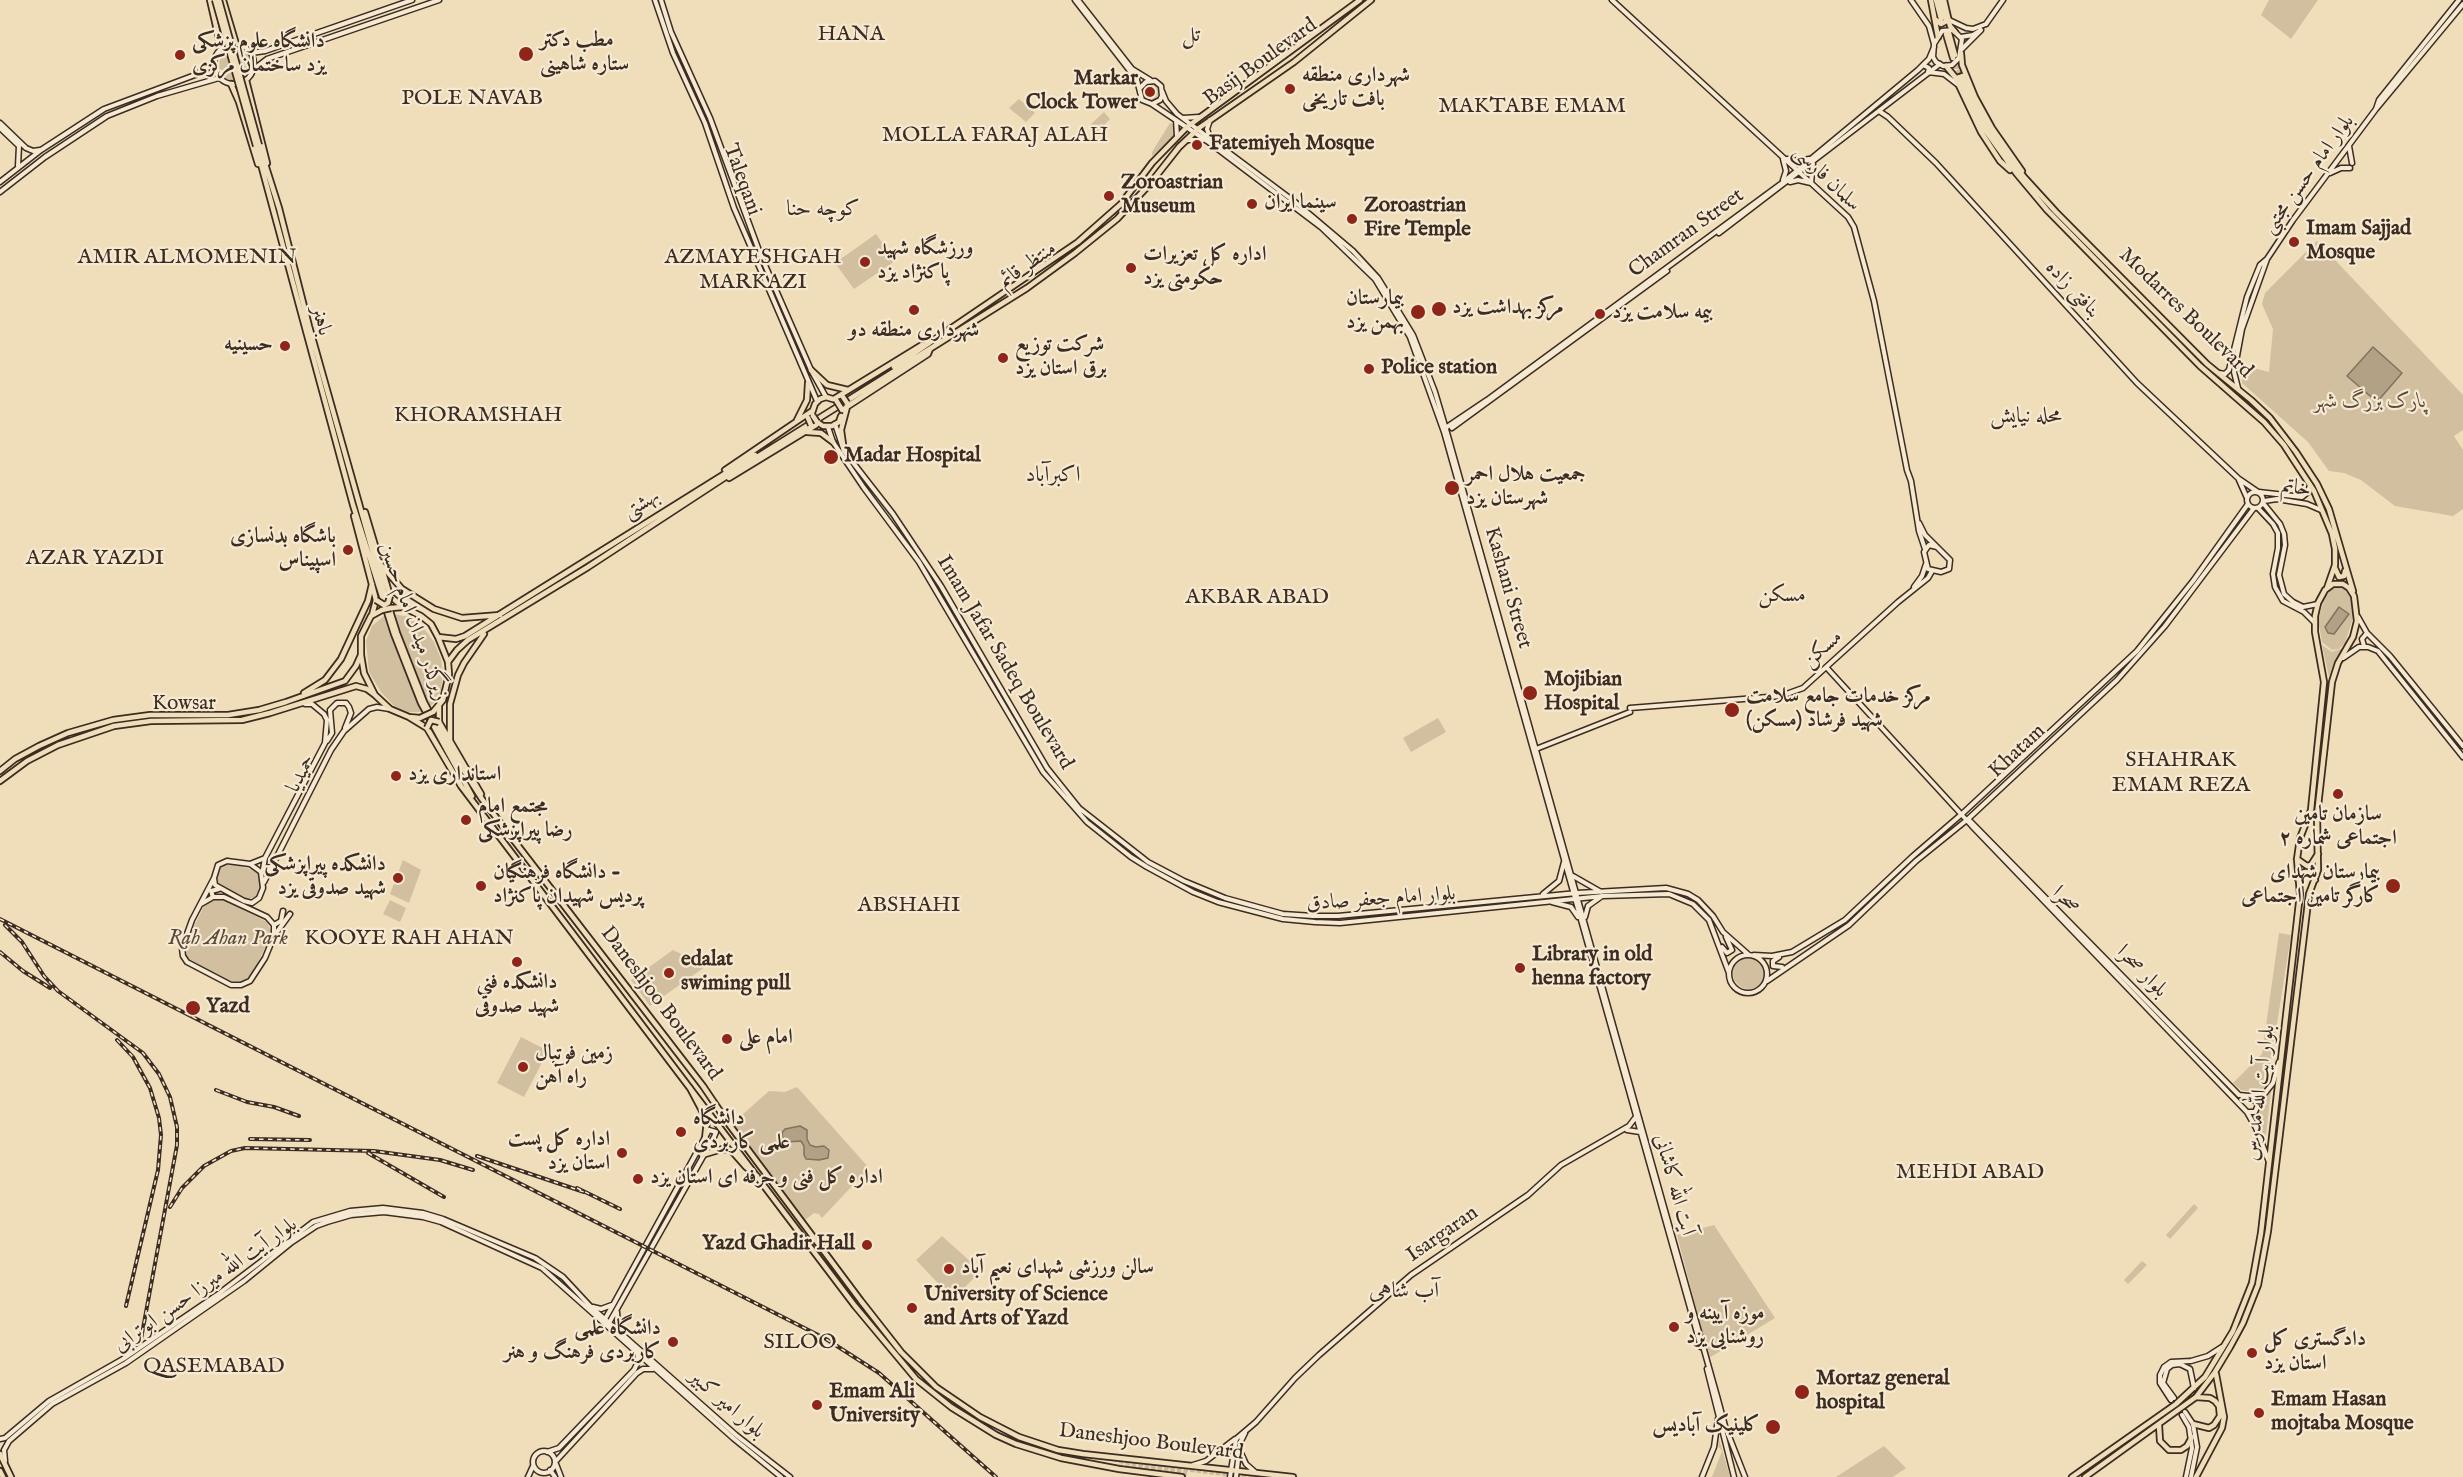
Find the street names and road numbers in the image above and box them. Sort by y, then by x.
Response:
street label: Basij Boulevard [1199,13,1323,113]
street label: بلوار امام حسن مجتبی [2257,110,2361,240]
street label: سلمان فارسی [1787,140,1865,218]
street label: Taleqani [716,141,766,219]
street label: Chamran Street [1624,184,1750,284]
street label: منتظر قائم [994,237,1062,295]
street label: Modarres Boulevard [2113,244,2257,384]
street label: بنافتی زاده [2039,256,2105,324]
street label: باهنر [304,303,336,339]
street label: خاتم [2279,474,2313,504]
street label: بهشتی [619,484,665,526]
street label: Kashani Street [1478,524,1536,652]
street label: زیرگذر میدان امام حسین [372,539,452,705]
street label: Imam Jafar Sadeq Boulevard [930,551,1078,775]
street label: مسکن [1798,625,1848,675]
street label: Kowsar [152,692,216,718]
street label: Khatam [1985,720,2051,784]
street label: حمیدیا [282,751,322,797]
street label: بلوار امام جعفر صادق [1305,882,1457,918]
street label: صحرا [2046,882,2084,920]
street label: Daneshjoo Boulevard [594,922,726,1086]
street label: بلوار صحرا [2110,940,2172,1004]
street label: بلوار آیت الله مدرس [2240,1023,2282,1163]
street label: آیت الله کاشانی [1646,1131,1700,1239]
street label: Isargaran [1402,1201,1484,1269]
street label: بلوار آیت الله میرزا حسن ابوترابی [109,1213,303,1359]
street label: بلوار امیر کبیر [683,1365,769,1445]
street label: Daneshjoo Boulevard [1057,1419,1245,1467]

